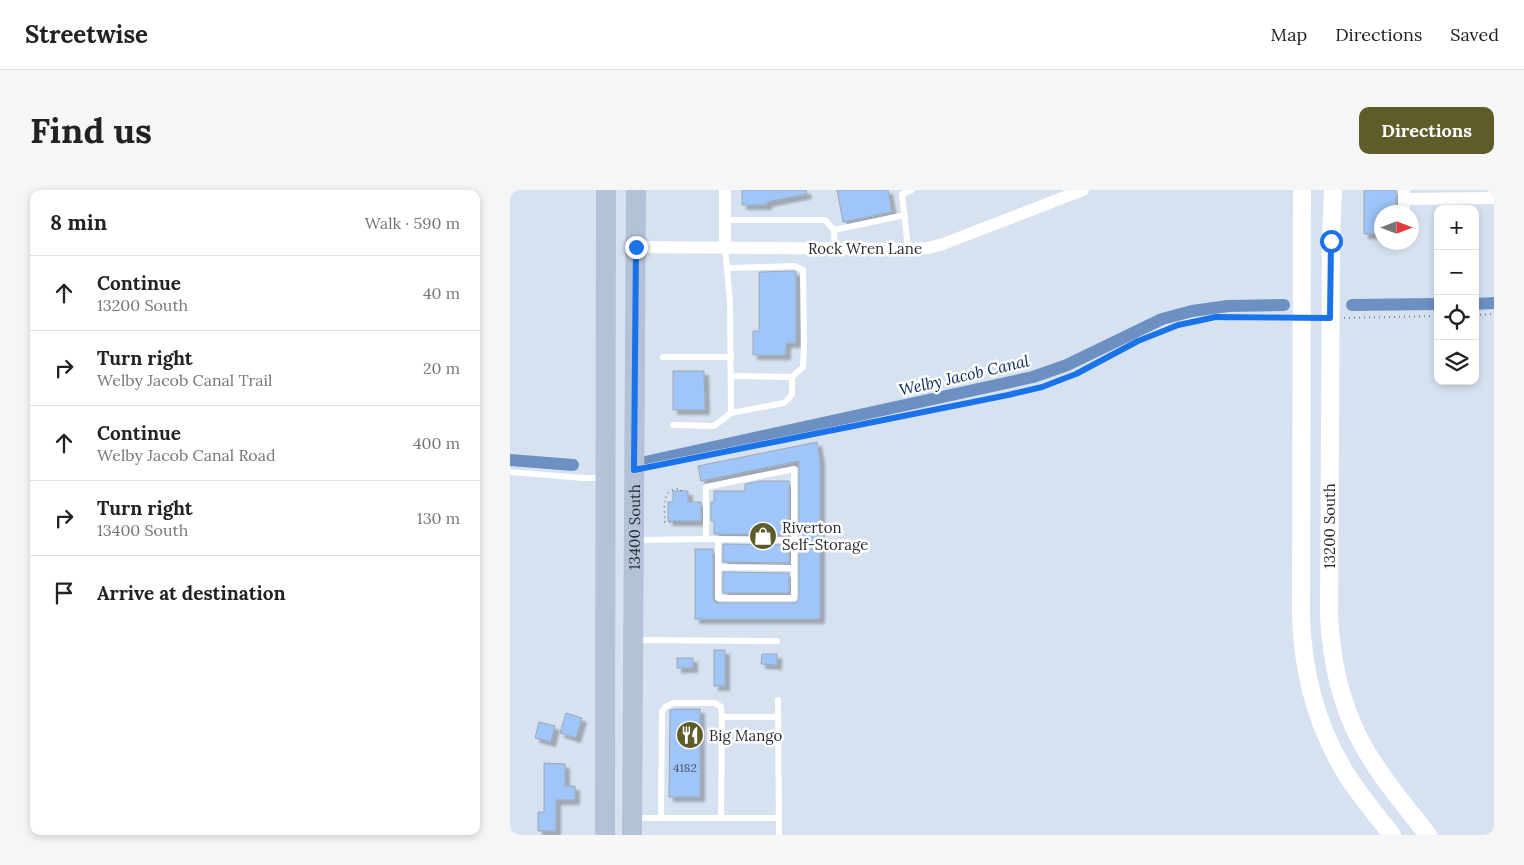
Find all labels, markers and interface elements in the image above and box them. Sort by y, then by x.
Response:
text: Streetwise [25,19,148,50]
text: Map [1271,23,1307,46]
text: Directions [1335,23,1422,46]
text: Saved [1450,23,1499,46]
button: Directions [1359,107,1494,154]
text: Find us [30,108,152,153]
north arrow [1374,205,1419,250]
map controls [1434,205,1479,385]
button: + [1434,205,1479,250]
text: 8 min [50,209,107,236]
text: Walk · 590 m [365,213,460,233]
route start [1320,230,1343,253]
route end [625,236,648,259]
street label: Rock Wren Lane [808,239,922,258]
button: − [1434,250,1479,295]
text: Continue [97,271,181,295]
icon: ahead [50,279,78,307]
text: 40 m [423,283,460,303]
text: 13200 South [97,295,188,315]
button: locate [1434,295,1479,340]
button: layers [1434,340,1479,385]
text: Turn right [97,346,193,370]
water label: Welby Jacob Canal [897,350,1032,400]
icon: right [50,354,78,382]
text: 20 m [423,358,460,378]
text: Welby Jacob Canal Trail [97,370,272,390]
text: Continue [97,421,181,445]
icon: ahead [50,429,78,457]
text: 400 m [413,433,460,453]
text: Welby Jacob Canal Road [97,445,276,465]
street label: 13200 South [1320,483,1339,569]
street label: 13400 South [624,484,644,570]
text: Turn right [97,496,193,520]
icon: right [50,504,78,532]
text: 130 m [417,508,460,528]
place label: Riverton Self-Storage [782,518,868,554]
text: 13400 South [97,520,188,540]
shop icon: Riverton Self-Storage [748,521,778,551]
icon: arrive [50,579,78,607]
text: Arrive at destination [97,581,286,605]
restaurant icon: Big Mango [675,720,705,750]
place label: Big Mango [709,726,783,745]
house number: 4182 [673,760,697,775]

